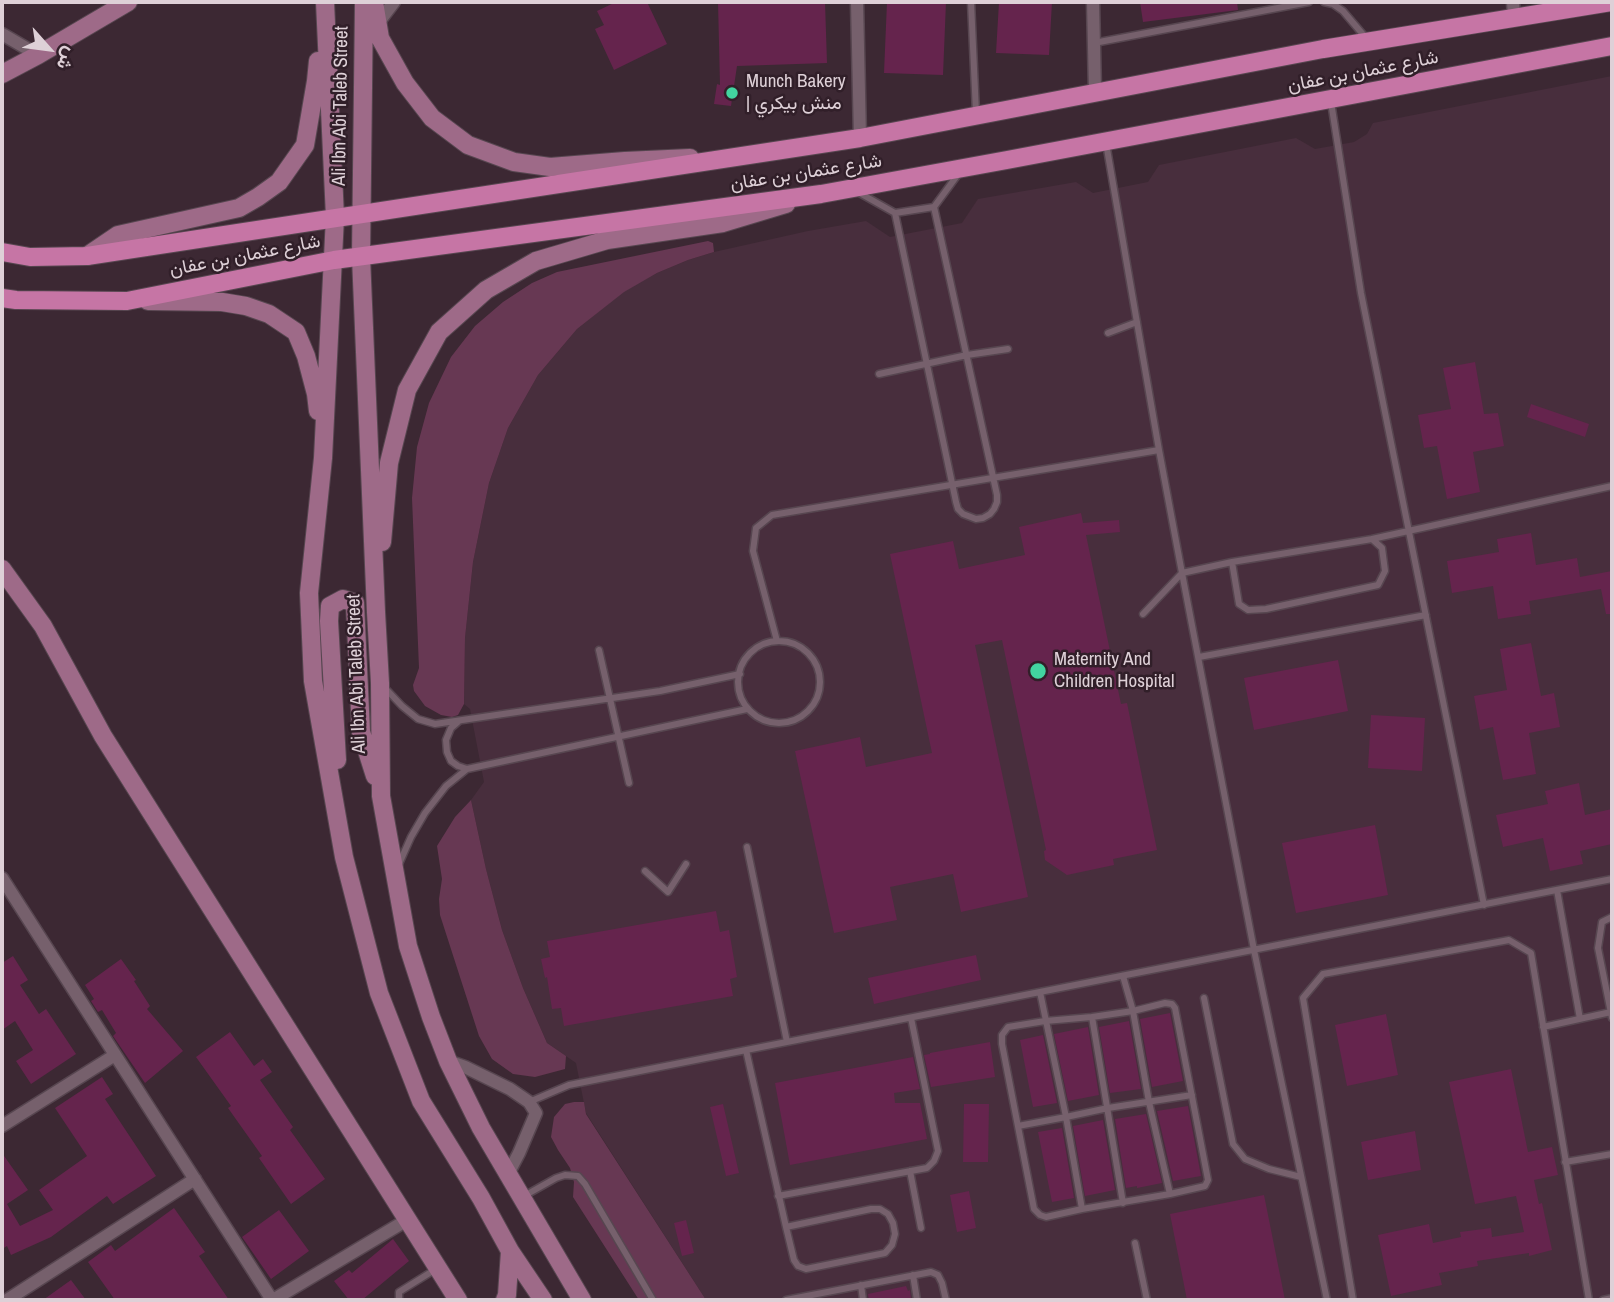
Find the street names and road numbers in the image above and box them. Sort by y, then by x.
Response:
street label: Ali Ibn Abi Taleb Street [328,26,354,186]
street label: شارع عثمان بن عفان [1286,46,1440,98]
street label: شارع عثمان بن عفان [729,150,883,196]
street label: شارع عثمان بن عفان [168,230,322,282]
street label: Ali Ibn Abi Taleb Street [343,594,371,754]

